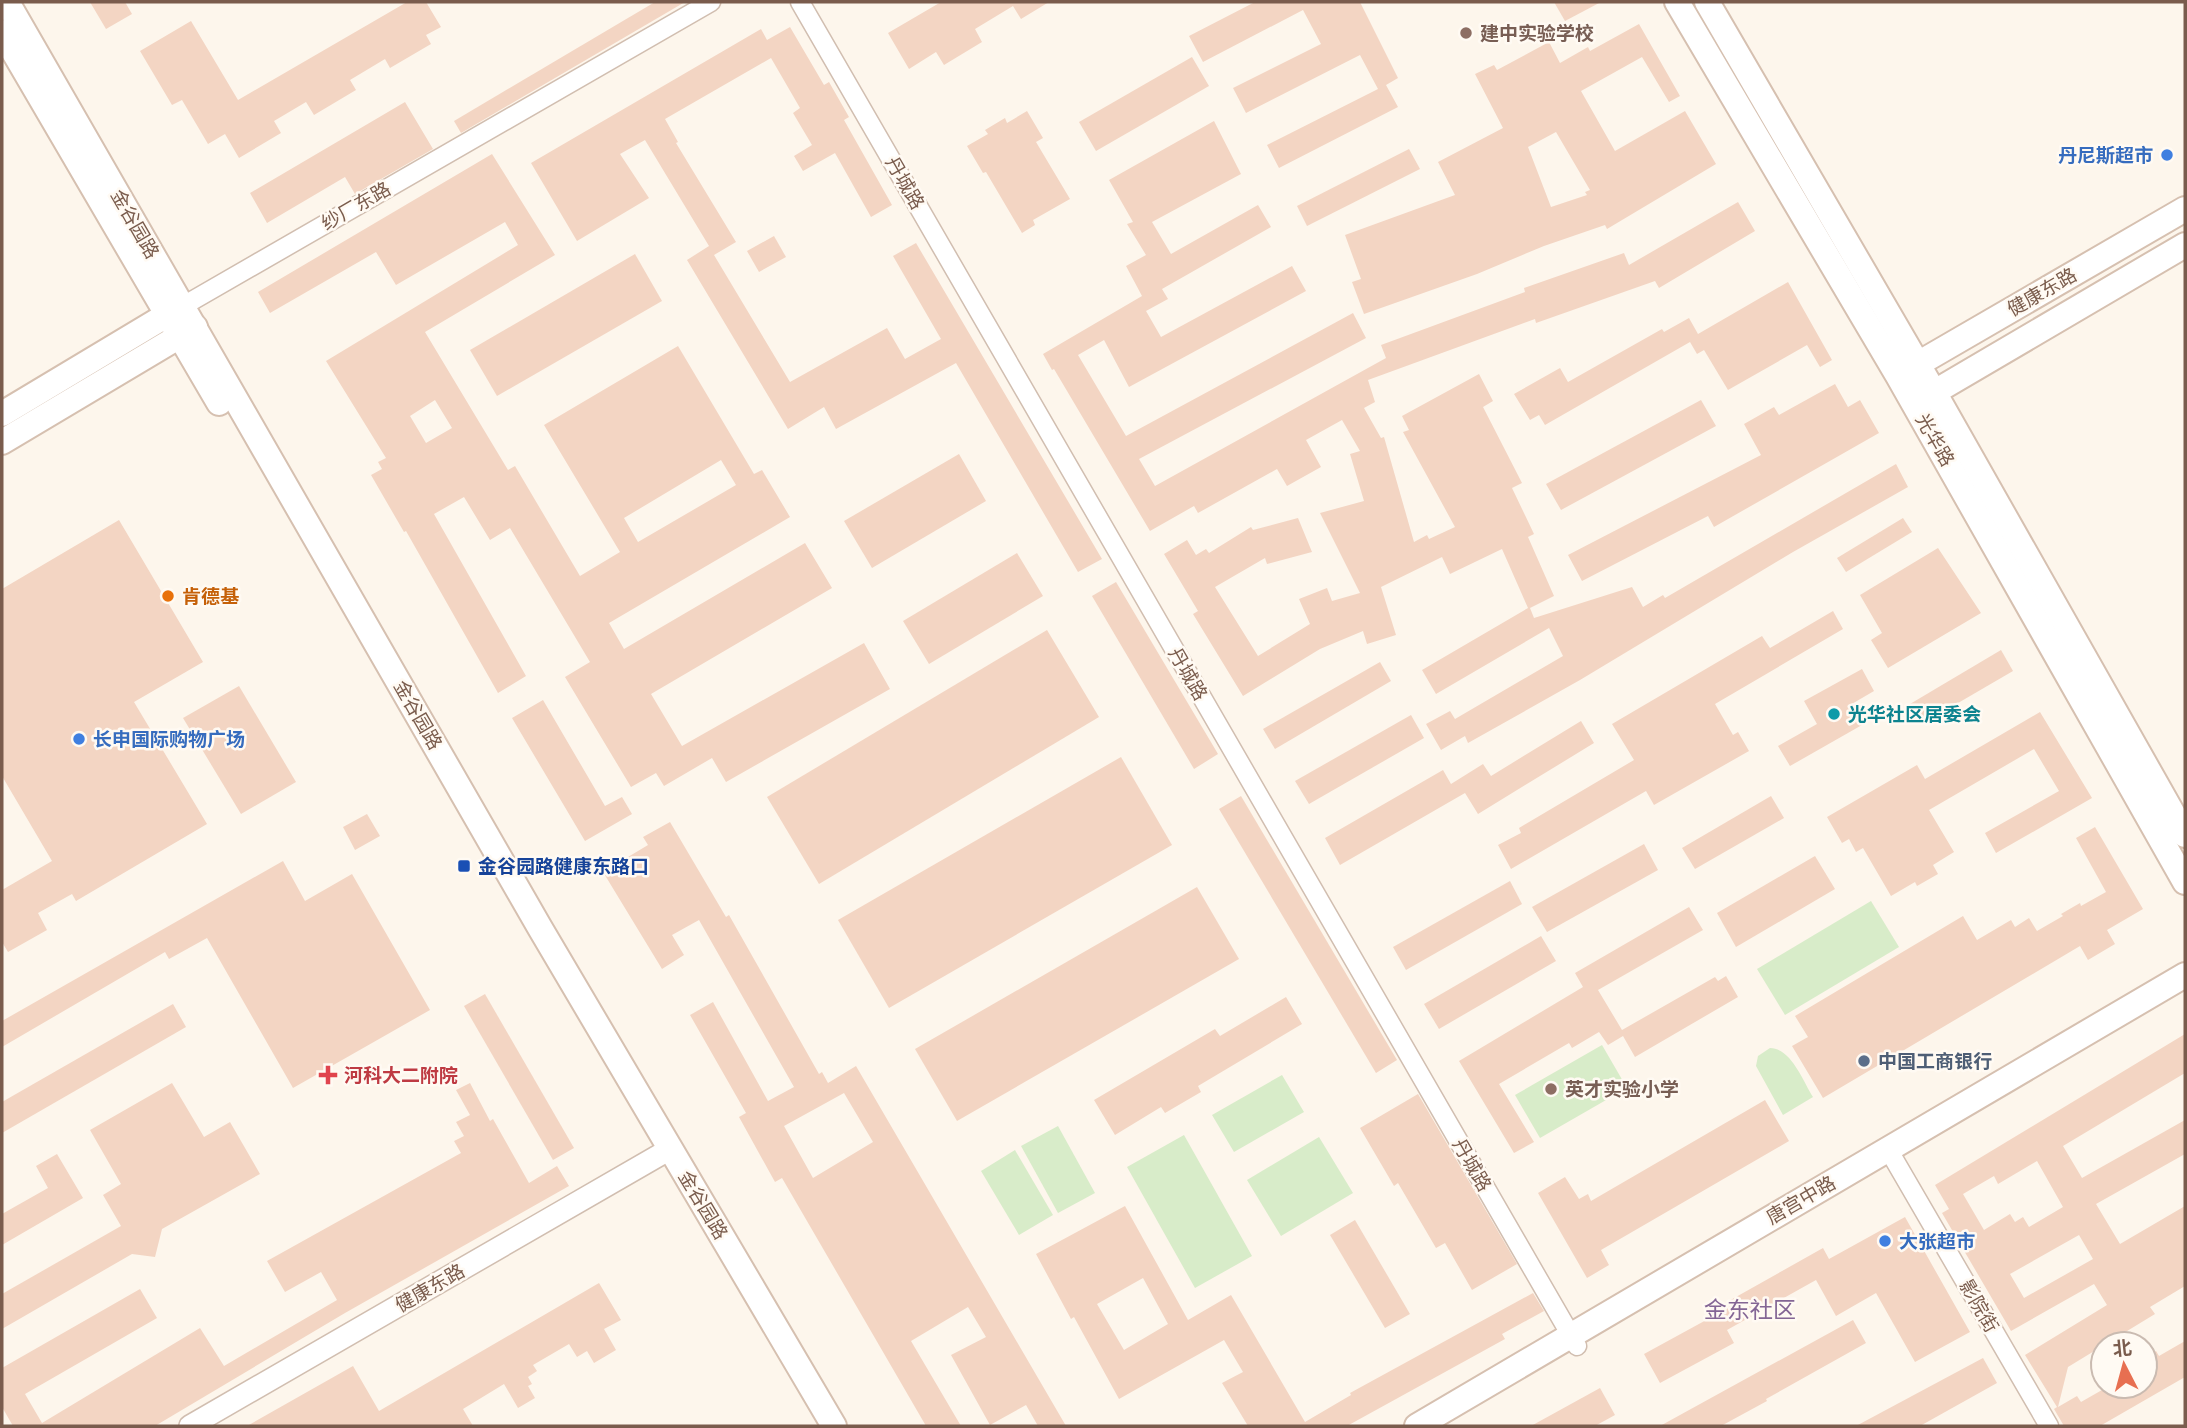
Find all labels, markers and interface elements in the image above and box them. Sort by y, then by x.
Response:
place label: 建中实验学校 [1480,22,1594,45]
marker: 建中实验学校 [1458,25,1474,41]
place label: 丹尼斯超市 [2058,144,2153,167]
marker: 丹尼斯超市 [2159,147,2175,163]
street label: 丹城路 [881,153,929,213]
street label: 纱厂东路 [317,177,395,235]
street label: 金谷园路 [106,185,164,263]
street label: 健康东路 [2003,263,2081,321]
street label: 光华路 [1911,410,1959,470]
place label: 肯德基 [182,585,240,608]
marker: 肯德基 [160,588,176,604]
street label: 丹城路 [1164,644,1212,704]
street label: 金谷园路 [389,676,447,754]
place label: 光华社区居委会 [1848,703,1981,726]
marker: 光华社区居委会 [1826,706,1842,722]
place label: 长申国际购物广场 [93,728,245,751]
marker: 长申国际购物广场 [71,731,87,747]
place label: 金谷园路健康东路口 [478,855,649,878]
marker: 金谷园路健康东路口 [456,858,472,874]
place label: 中国工商银行 [1878,1050,1992,1073]
marker: 中国工商银行 [1856,1053,1872,1069]
place label: 河科大二附院 [344,1064,458,1087]
marker: 河科大二附院 [318,1065,338,1085]
place label: 英才实验小学 [1565,1078,1679,1101]
marker: 英才实验小学 [1543,1081,1559,1097]
street label: 丹城路 [1448,1135,1496,1195]
street label: 金谷园路 [674,1166,732,1244]
street label: 唐宫中路 [1762,1171,1840,1229]
place label: 大张超市 [1899,1230,1975,1253]
marker: 大张超市 [1877,1233,1893,1249]
street label: 健康东路 [391,1259,469,1317]
street label: 影院街 [1955,1276,2003,1336]
district label: 金东社区 [1704,1296,1796,1324]
north arrow [2089,1330,2159,1400]
text: 北 [2112,1336,2133,1361]

